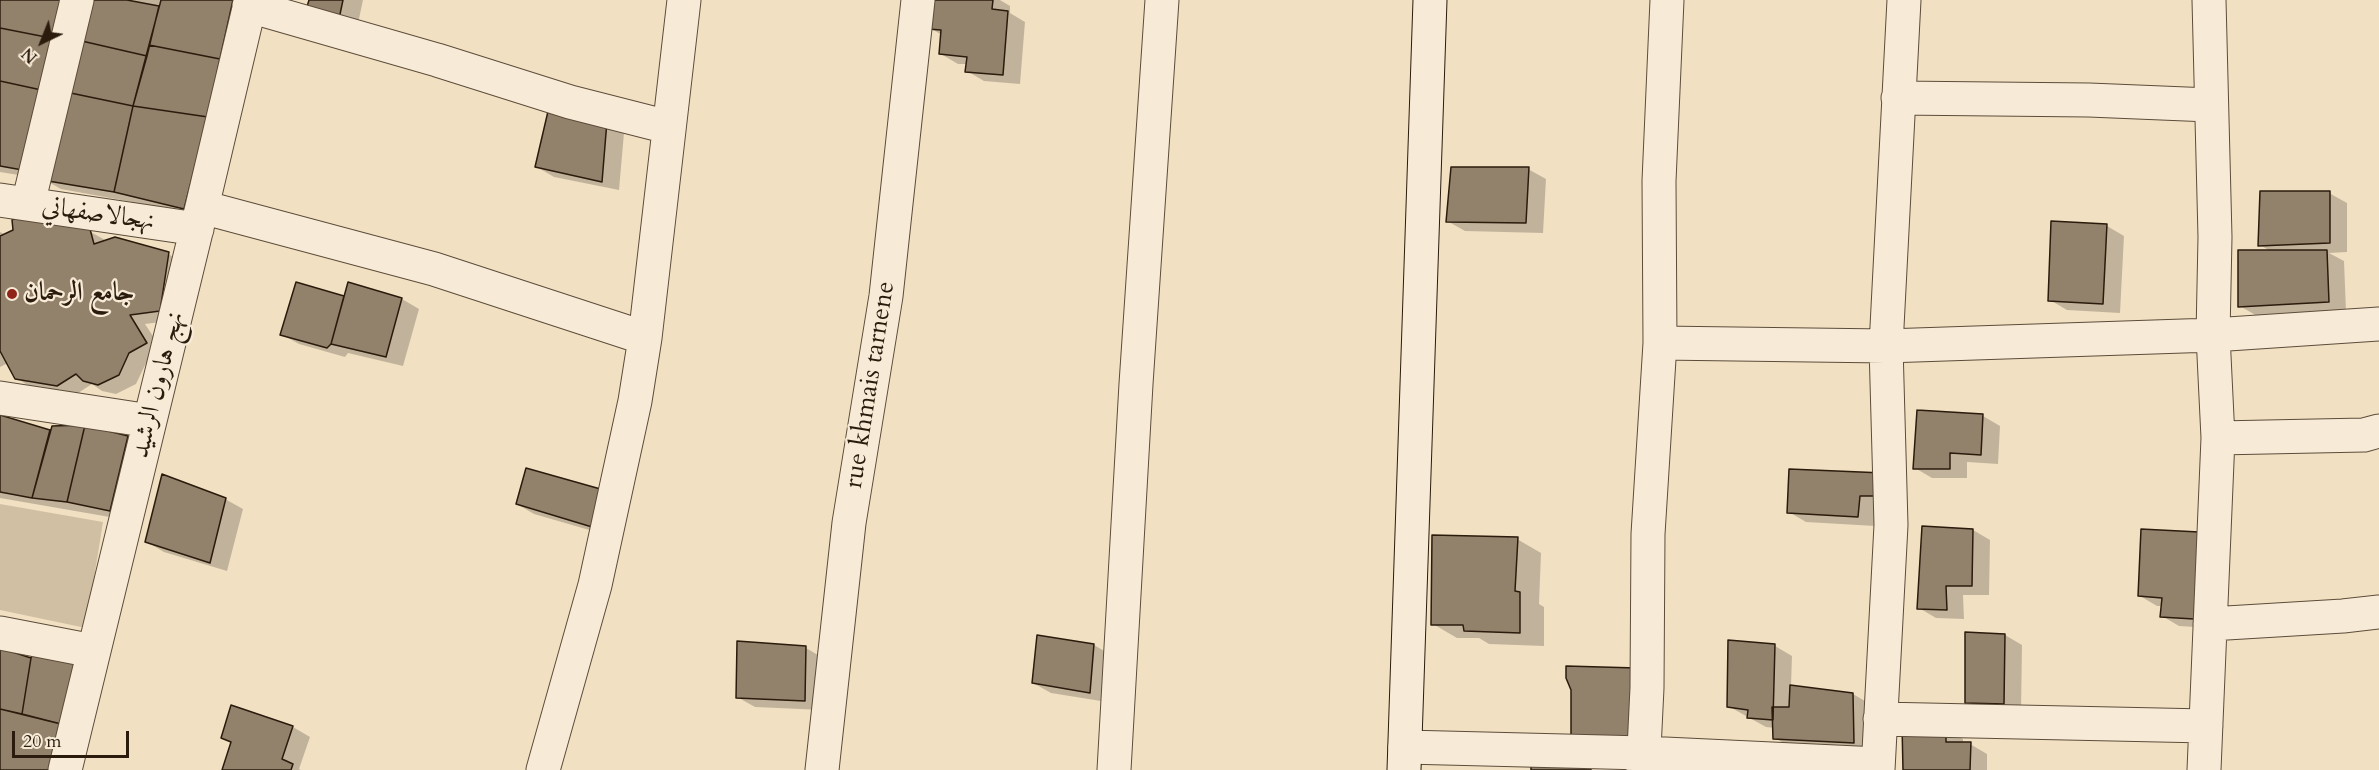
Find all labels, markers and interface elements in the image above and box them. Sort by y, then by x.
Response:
north arrow [12,12,72,72]
text: N [17,42,42,68]
street label: نهجالاصفهاني [40,192,156,238]
place label: جامع الرحمان [24,278,134,310]
street label: rue khmais tarnene [839,279,903,491]
marker: جامع الرحمان [5,287,19,301]
street label: نهج هارون الرشيد [126,308,192,462]
scale bar [15,719,132,757]
text: 20 m [23,729,62,754]

